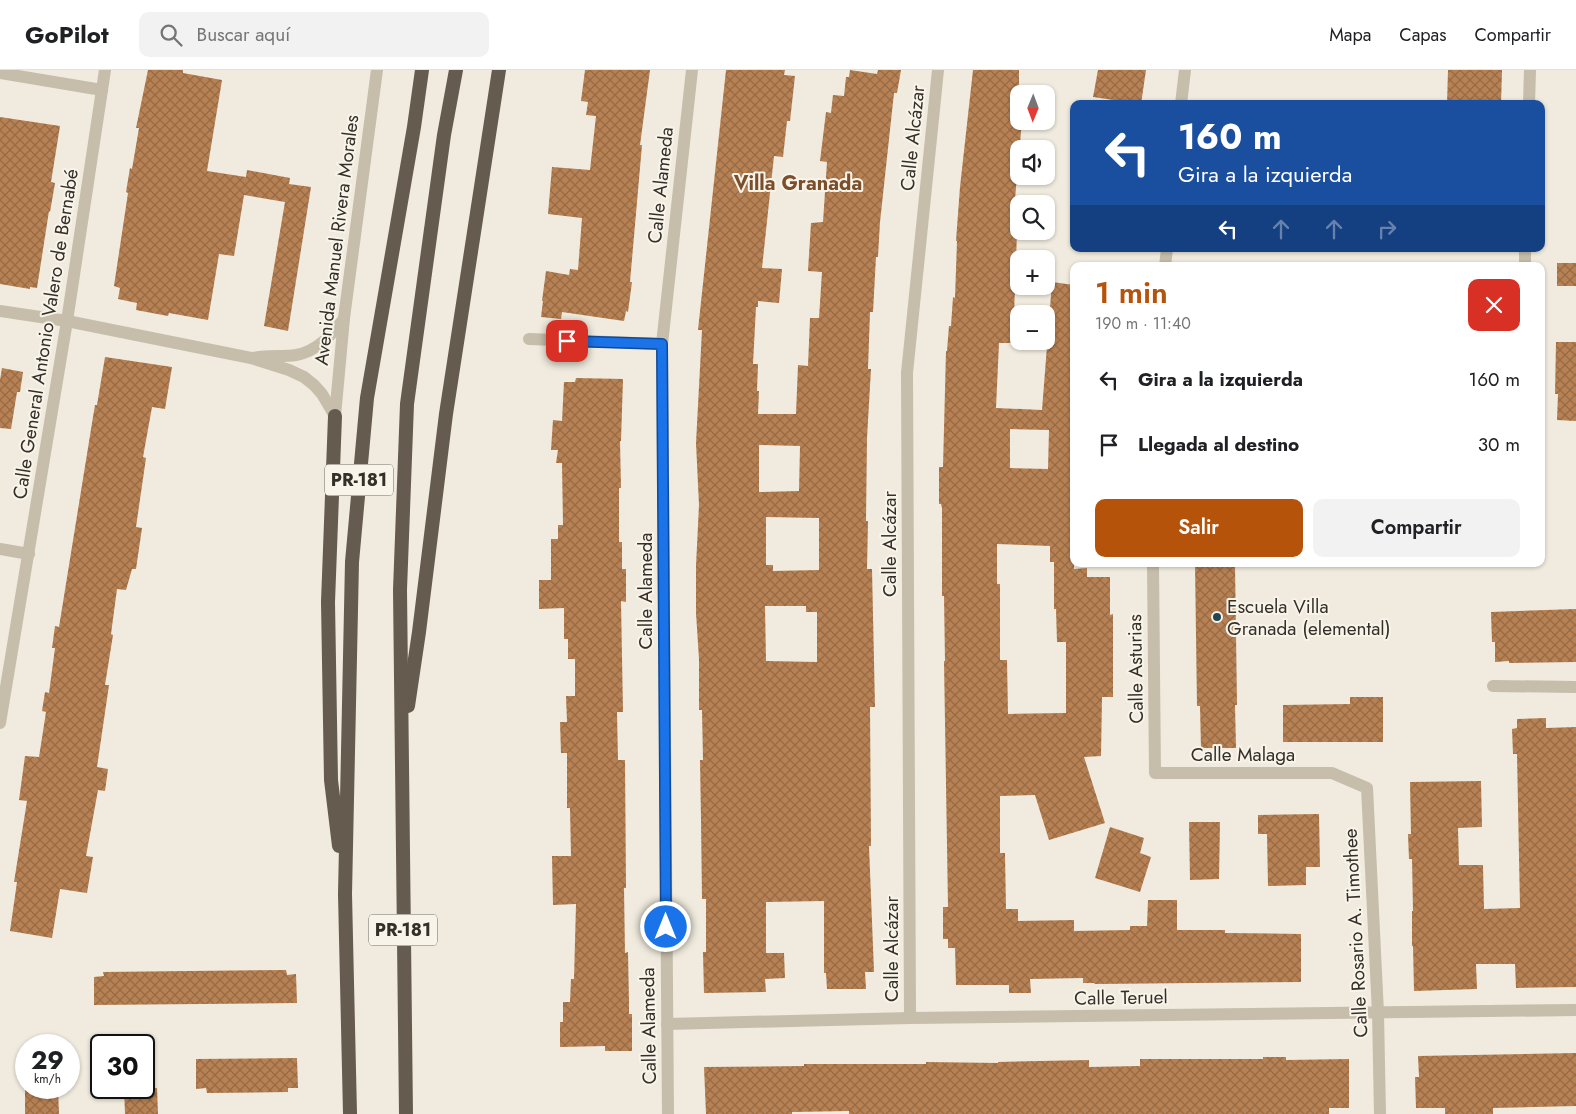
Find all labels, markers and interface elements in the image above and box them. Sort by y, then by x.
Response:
search box [139,12,489,57]
text: GoPilot [25,17,109,52]
icon: search [157,21,185,49]
text: Buscar aquí [197,21,290,48]
text: Mapa [1329,22,1371,48]
text: Capas [1399,22,1447,48]
text: Compartir [1475,22,1551,48]
street label: Calle Alcázar [894,83,932,192]
north arrow [1010,85,1055,130]
map controls [1010,85,1055,350]
text: 160 m [1178,112,1282,162]
street label: Avenida Manuel Rivera Morales [308,113,365,367]
icon: left [1095,120,1160,185]
street label: Calle Alameda [641,125,680,245]
button: sound [1010,140,1055,185]
text: Gira a la izquierda [1178,158,1352,190]
street label: Calle General Antonio Valero de Bernabé [6,167,85,501]
district label: Villa Granada [733,169,862,198]
button: search [1010,195,1055,240]
icon: left [1214,215,1242,243]
icon: ahead [1267,215,1295,243]
icon: ahead [1320,215,1348,243]
icon: right [1373,215,1401,243]
button: + [1010,250,1055,295]
text: 1 min [1095,271,1168,314]
button: close [1468,279,1520,331]
button: − [1010,305,1055,350]
text: 190 m · 11:40 [1095,312,1191,335]
pin [546,320,588,362]
icon: arrive [553,327,581,355]
icon: left [1095,366,1123,394]
text: Gira a la izquierda [1138,366,1303,393]
text: 160 m [1469,366,1520,393]
icon: arrive [1095,431,1123,459]
text: Llegada al destino [1138,431,1299,458]
text: 30 m [1478,431,1520,458]
road number: PR-181 [325,464,393,496]
street label: Calle Alcázar [876,491,903,597]
button: Salir [1095,499,1303,557]
button: Compartir [1313,499,1520,557]
street label: Calle Alameda [632,532,659,650]
place label: Escuela Villa Granada (elemental) [1227,593,1391,642]
marker: Escuela Villa Granada (elemental) [1211,611,1223,623]
street label: Calle Asturias [1121,614,1150,724]
street label: Calle Malaga [1191,741,1295,768]
street label: Calle Rosario A. Timothee [1337,828,1374,1038]
street label: Calle Alcázar [878,896,905,1002]
position arrow [639,900,691,952]
road number: PR-181 [369,914,437,946]
street label: Calle Alameda [634,967,663,1085]
street label: Calle Teruel [1074,983,1168,1012]
speed limit sign: 30 [90,1034,155,1099]
text: 29 [31,1042,64,1078]
text: km/h [34,1070,61,1088]

